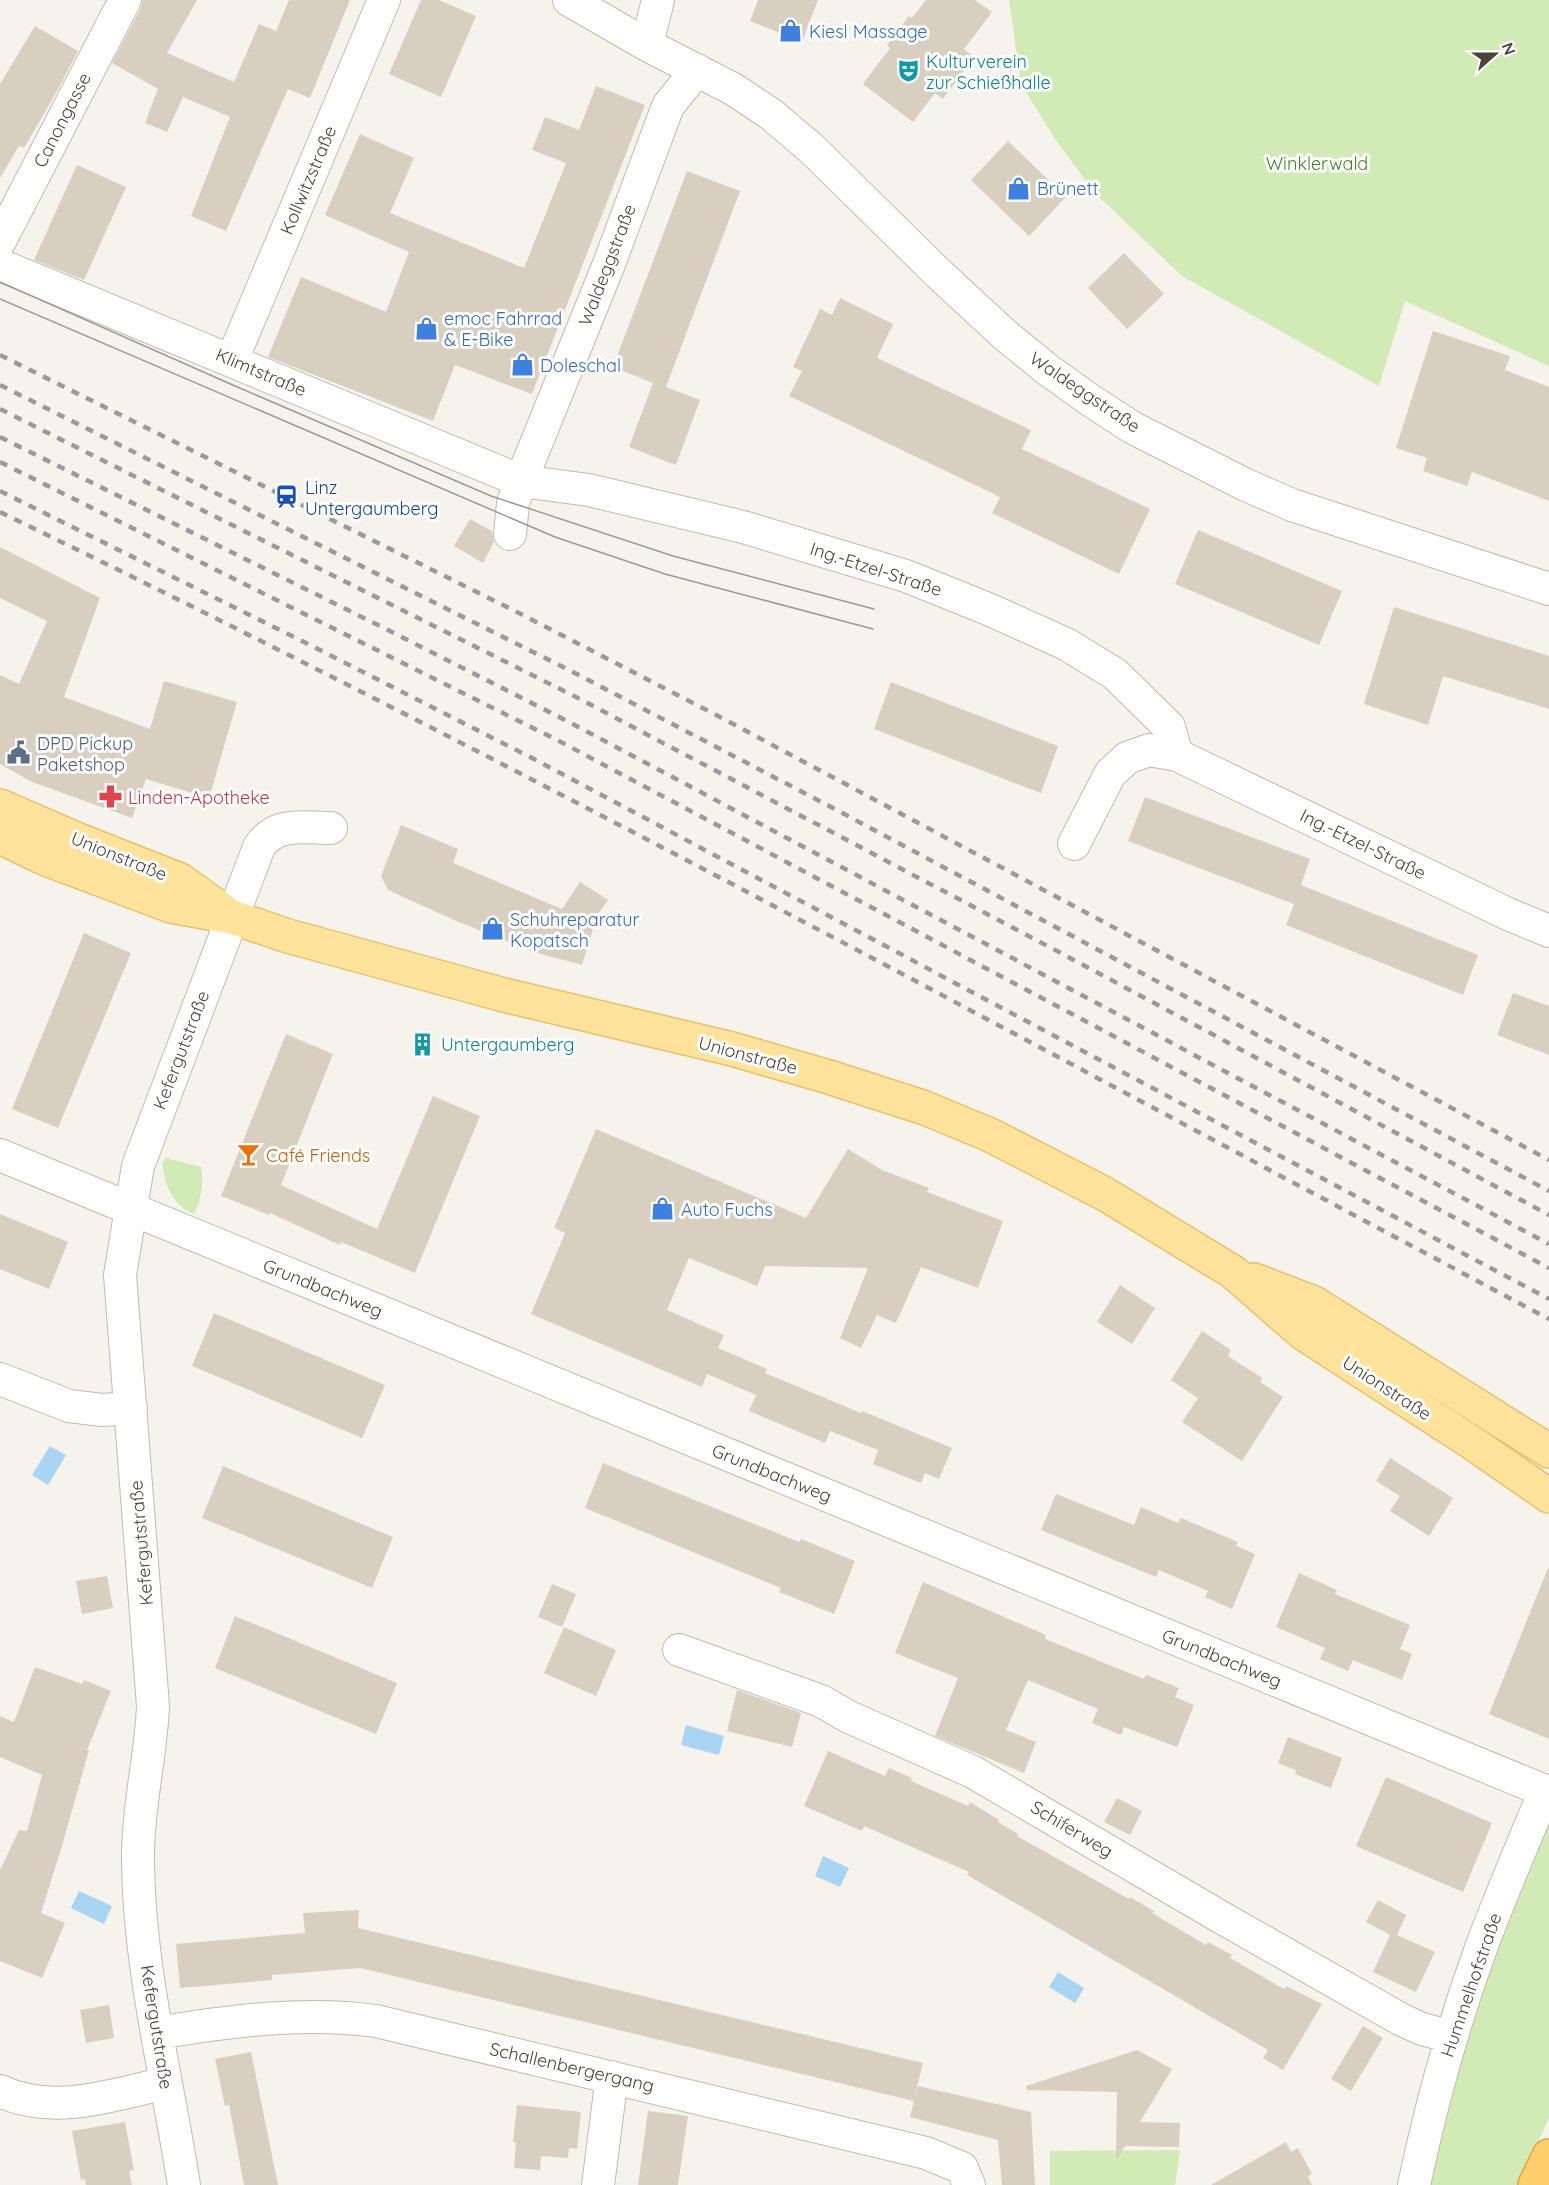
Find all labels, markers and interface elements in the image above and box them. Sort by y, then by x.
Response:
shop icon: Kiesl Massage [778,18,804,44]
place label: Kiesl Massage [809,20,927,43]
north arrow [1465,24,1525,84]
text: N [1498,40,1520,58]
place label: Kulturverein zur Schießhalle [926,50,1051,94]
theatre icon: Kulturverein zur Schießhalle [895,58,921,84]
street label: Canongasse [28,69,96,171]
street label: Kollwitzstraße [275,122,341,238]
park label: Winklerwald [1266,152,1368,175]
shop icon: Brünett [1006,175,1032,201]
place label: Brünett [1037,177,1099,200]
street label: Waldeggstraße [573,201,641,329]
place label: emoc Fahrrad & E-Bike [444,307,562,351]
shop icon: emoc Fahrrad & E-Bike [413,315,439,341]
street label: Klimtstraße [212,343,310,401]
street label: Waldeggstraße [1025,347,1145,437]
shop icon: Doleschal [509,352,535,378]
place label: Doleschal [540,354,621,377]
place label: Linz Untergaumberg [305,476,439,520]
station icon: Linz Untergaumberg [274,484,300,510]
street label: Ing.-Etzel-Straße [807,537,945,601]
place label: DPD Pickup Paketshop [37,732,133,776]
public building icon: DPD Pickup Paketshop [6,740,32,766]
pharmacy icon: Linden-Apotheke [97,784,123,810]
place label: Linden-Apotheke [128,786,270,809]
street label: Ing.-Etzel-Straße [1296,804,1430,884]
street label: Unionstraße [68,826,170,886]
place label: Schuhreparatur Kopatsch [510,908,640,952]
shop icon: Schuhreparatur Kopatsch [479,916,505,942]
street label: Kefergutstraße [148,987,214,1113]
building icon: Untergaumberg [410,1031,436,1057]
street label: Unionstraße [696,1031,800,1079]
place label: Untergaumberg [441,1033,575,1056]
bar icon: Café Friends [235,1142,261,1168]
place label: Café Friends [266,1144,370,1167]
shop icon: Auto Fuchs [650,1196,676,1222]
place label: Auto Fuchs [681,1198,773,1221]
street label: Grundbachweg [260,1254,386,1322]
street label: Unionstraße [1338,1351,1436,1425]
street label: Grundbachweg [709,1439,835,1507]
street label: Kefergutstraße [124,1479,158,1607]
street label: Grundbachweg [1159,1624,1285,1692]
street label: Schiferweg [1027,1795,1117,1863]
street label: Hummelhofstraße [1436,1910,1506,2060]
street label: Kefergutstraße [136,1963,178,2091]
street label: Schallenbergergang [487,2037,657,2097]

